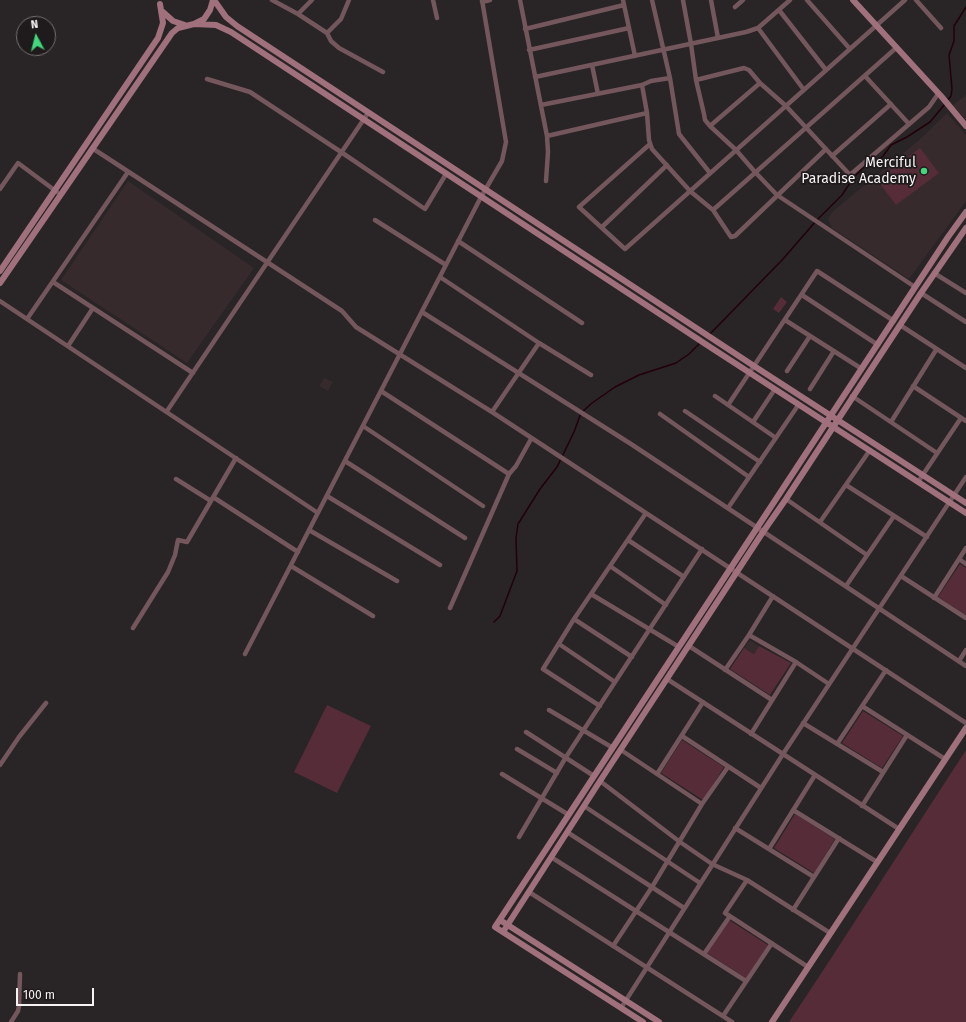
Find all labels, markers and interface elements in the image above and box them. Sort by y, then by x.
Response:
north arrow [16,16,56,56]
text: N [30,18,39,31]
place label: Merciful Paradise Academy [801,155,916,188]
marker: Merciful Paradise Academy [919,166,929,176]
scale bar [18,980,96,1006]
text: 100 m [23,988,55,1002]

